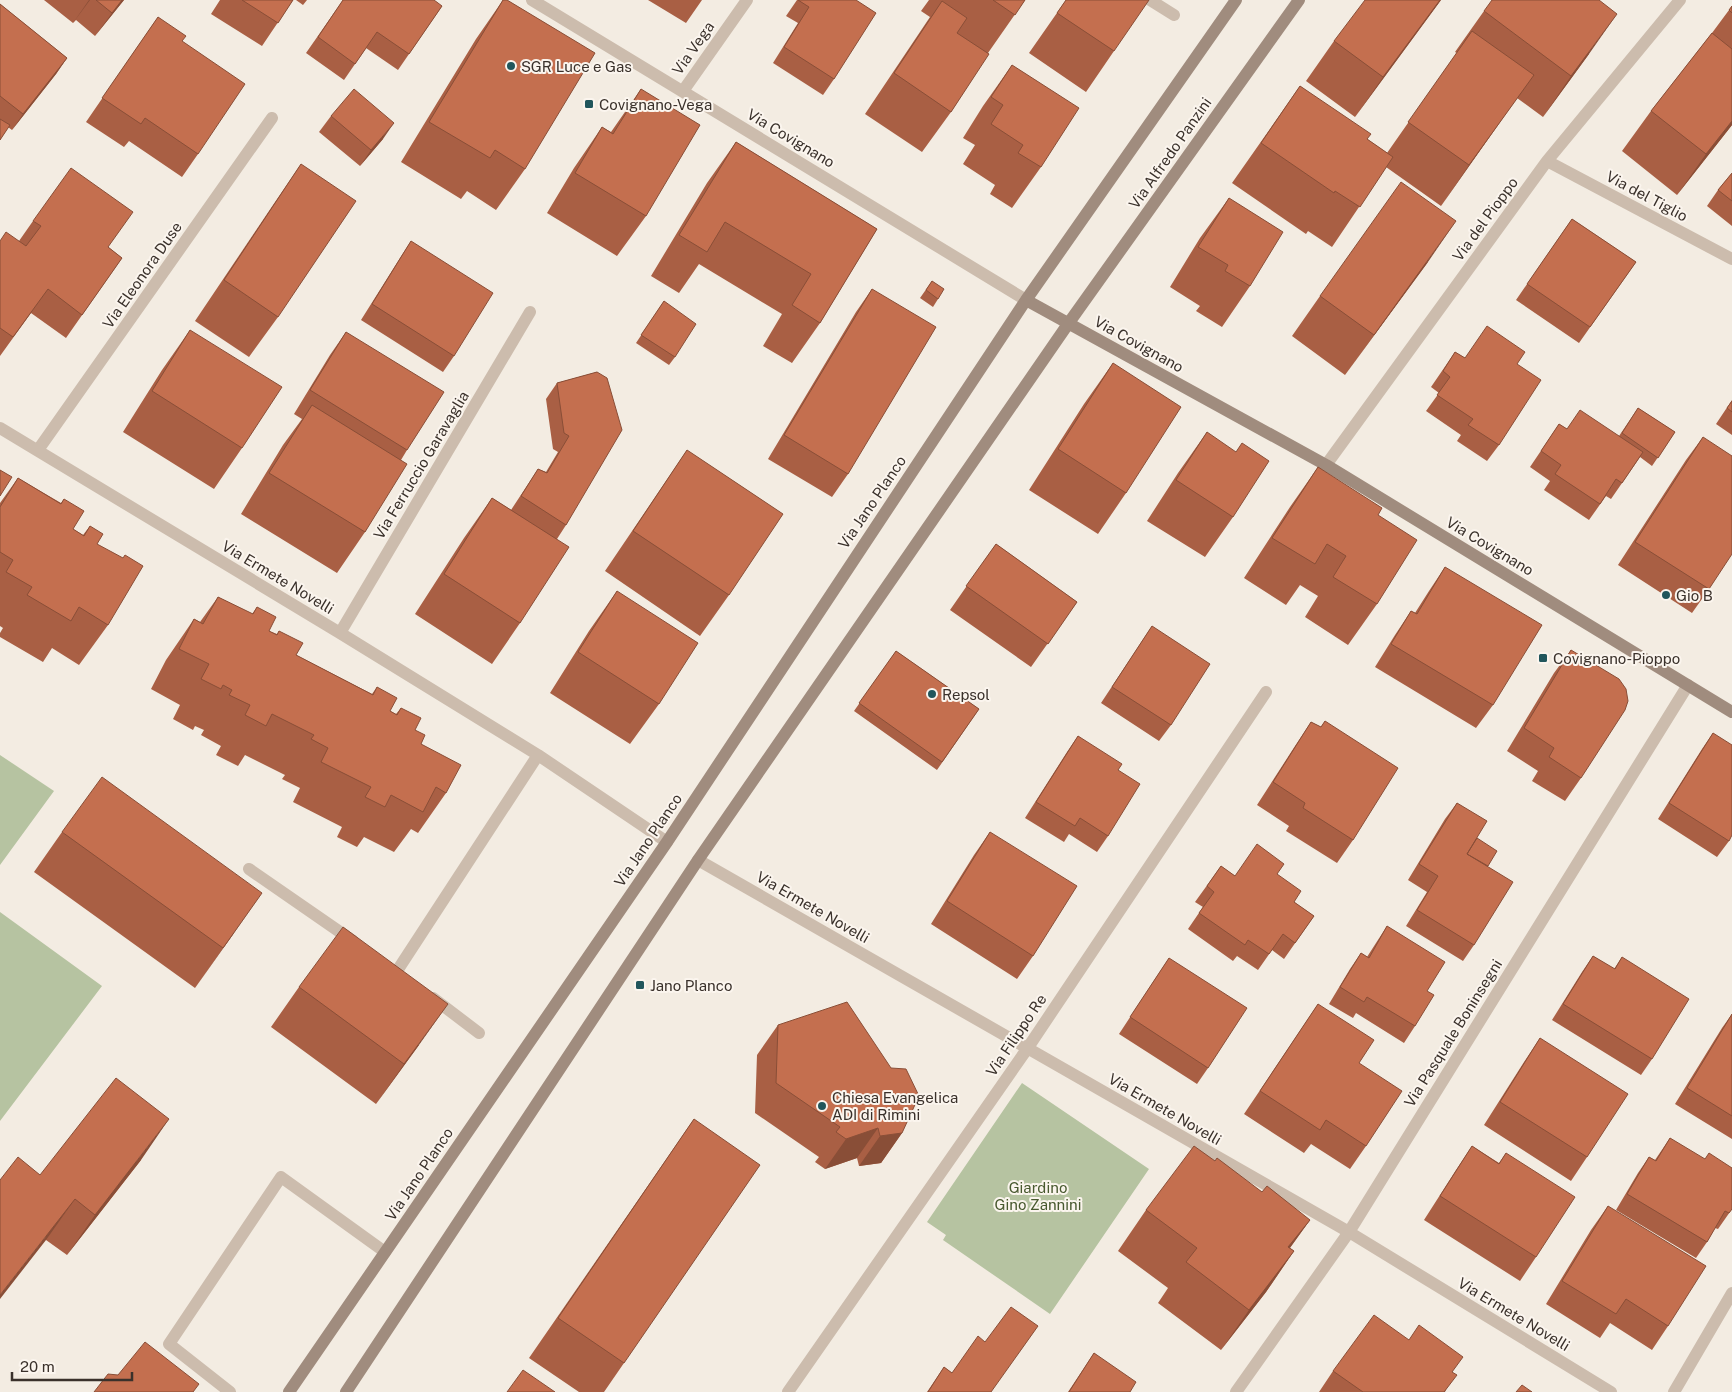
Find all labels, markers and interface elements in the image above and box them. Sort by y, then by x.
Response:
street label: Via Vega [669,18,717,78]
place label: SGR Luce e Gas [521,58,632,75]
marker: SGR Luce e Gas [505,60,517,72]
street label: Via Alfredo Panzini [1125,94,1215,212]
place label: Covignano-Vega [599,96,712,113]
marker: Covignano-Vega [583,98,595,110]
street label: Via Covignano [744,105,838,171]
street label: Via del Tiglio [1603,167,1691,225]
street label: Via del Pioppo [1449,174,1521,264]
street label: Via Eleonora Duse [99,219,185,331]
street label: Via Covignano [1092,313,1186,375]
street label: Via Ferruccio Garavaglia [370,388,472,542]
street label: Via Jano Planco [835,452,909,552]
street label: Via Covignano [1443,513,1537,579]
street label: Via Ermete Novelli [219,537,337,617]
place label: Gio B [1676,587,1713,604]
marker: Gio B [1660,589,1672,601]
place label: Covignano-Pioppo [1553,650,1680,667]
marker: Covignano-Pioppo [1537,652,1549,664]
place label: Repsol [942,686,990,703]
marker: Repsol [926,688,938,700]
street label: Via Jano Planco [611,790,685,890]
street label: Via Ermete Novelli [754,868,872,946]
street label: Via Pasquale Boninsegni [1401,956,1505,1110]
place label: Jano Planco [650,977,732,994]
marker: Jano Planco [634,979,646,991]
street label: Via Filippo Re [982,991,1050,1079]
street label: Via Ermete Novelli [1106,1070,1224,1148]
place label: Chiesa Evangelica ADI di Rimini [832,1089,958,1123]
marker: Chiesa Evangelica ADI di Rimini [816,1100,828,1112]
street label: Via Jano Planco [382,1124,456,1224]
park label: Giardino Gino Zannini [995,1179,1081,1213]
street label: Via Ermete Novelli [1455,1274,1573,1354]
scale bar [12,1350,132,1382]
text: 20 m [20,1358,55,1375]

